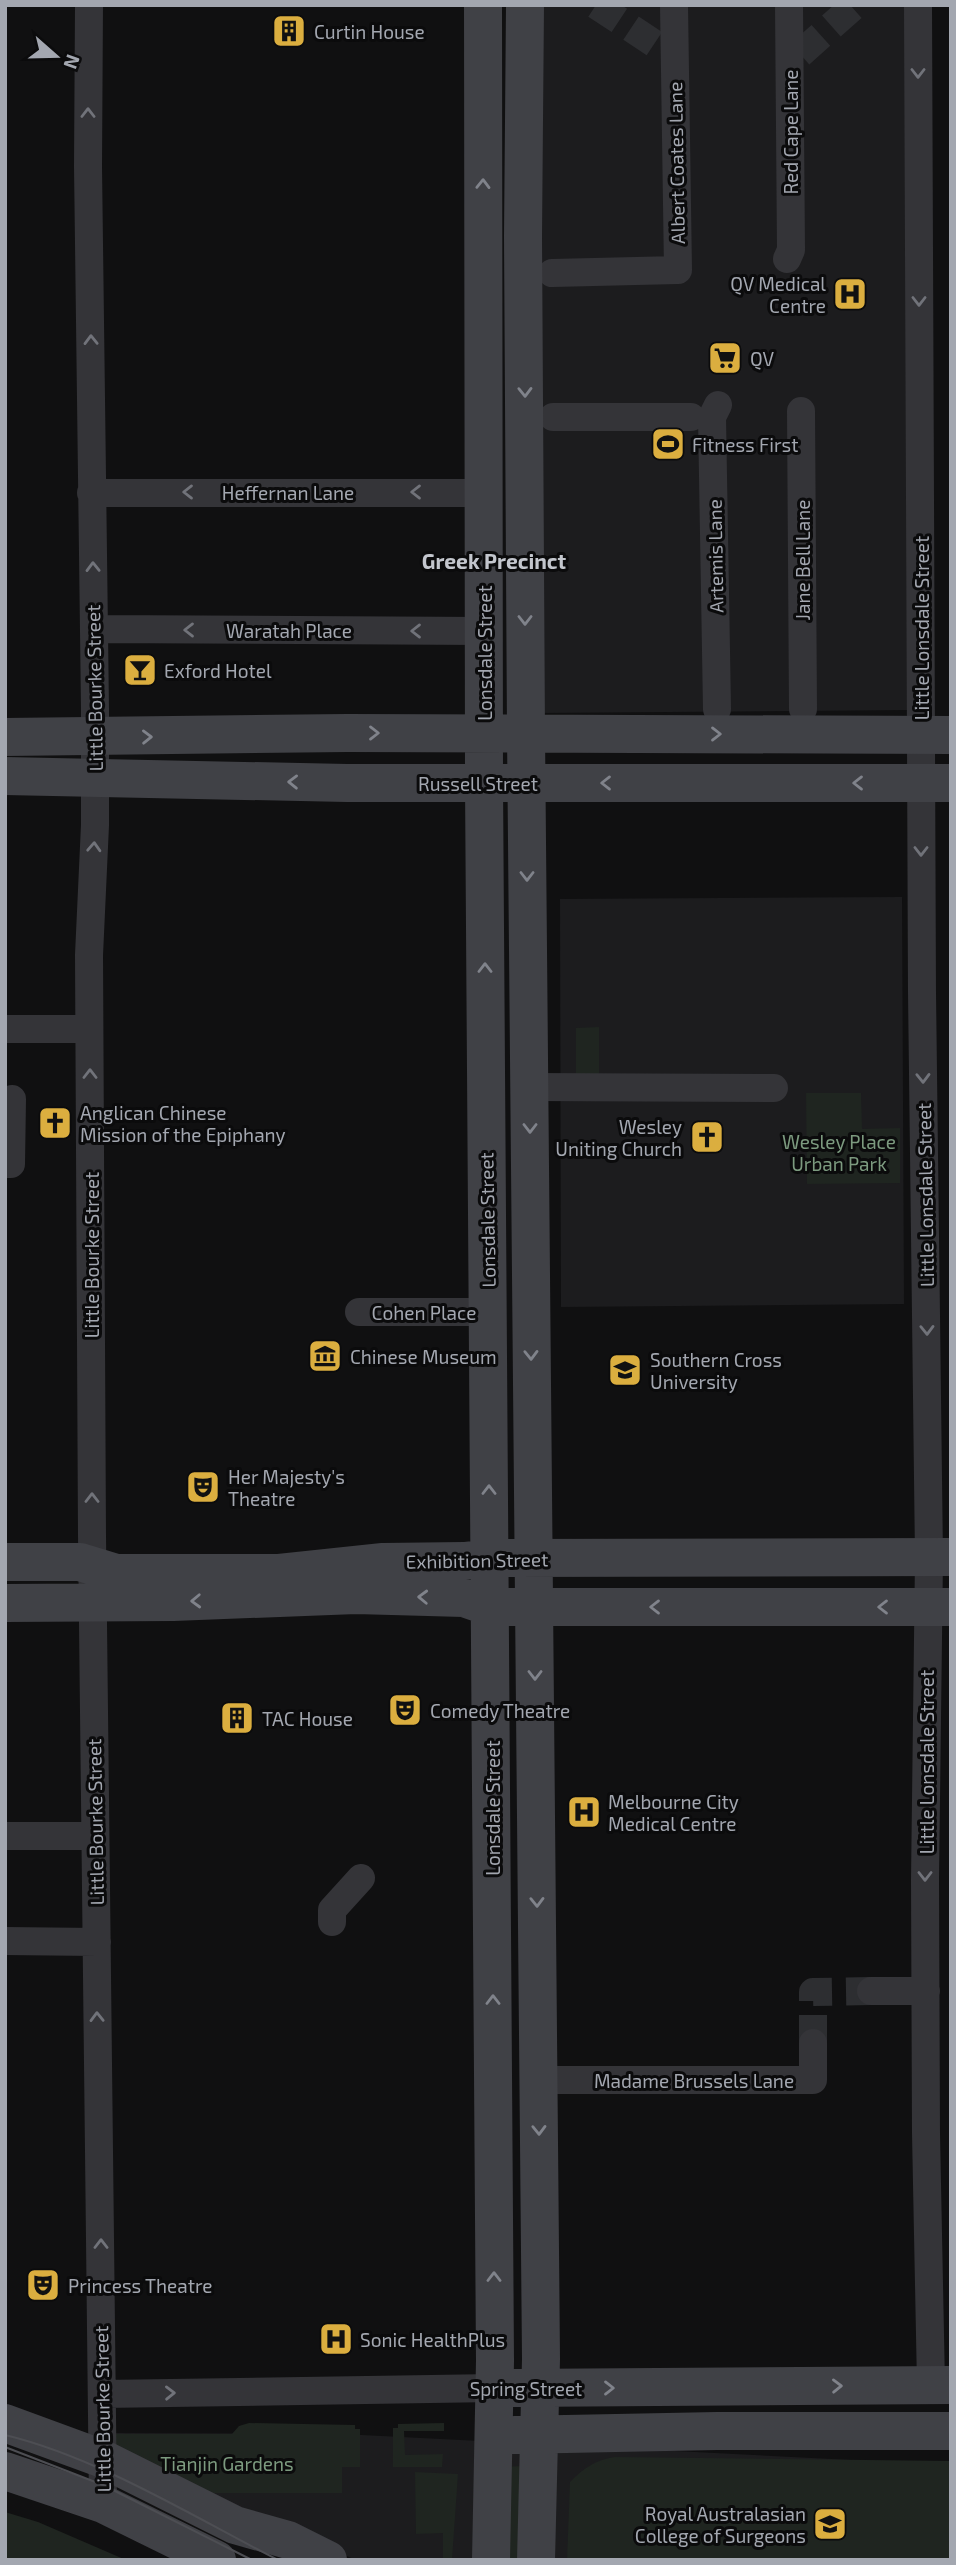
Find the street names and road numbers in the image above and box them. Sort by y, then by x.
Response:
street label: Red Cape Lane [779,69,802,195]
street label: Albert Coates Lane [663,82,689,244]
street label: Heffernan Lane [222,481,354,504]
street label: Artemis Lane [703,499,727,613]
street label: Jane Bell Lane [791,500,814,620]
street label: Little Lonsdale Street [910,536,933,720]
street label: Lonsdale Street [473,585,496,721]
street label: Little Bourke Street [81,604,107,772]
street label: Waratah Place [226,619,352,642]
street label: Russell Street [418,772,538,795]
street label: Little Lonsdale Street [912,1103,938,1287]
street label: Lonsdale Street [474,1152,500,1288]
street label: Little Bourke Street [80,1172,103,1338]
street label: Cohen Place [372,1301,476,1324]
street label: Exhibition Street [405,1547,549,1573]
street label: Little Lonsdale Street [915,1670,938,1854]
street label: Little Bourke Street [82,1738,108,1906]
street label: Lonsdale Street [481,1740,504,1876]
street label: Madame Brussels Lane [594,2069,794,2092]
street label: Little Bourke Street [89,2325,115,2493]
street label: Spring Street [470,2377,582,2400]

